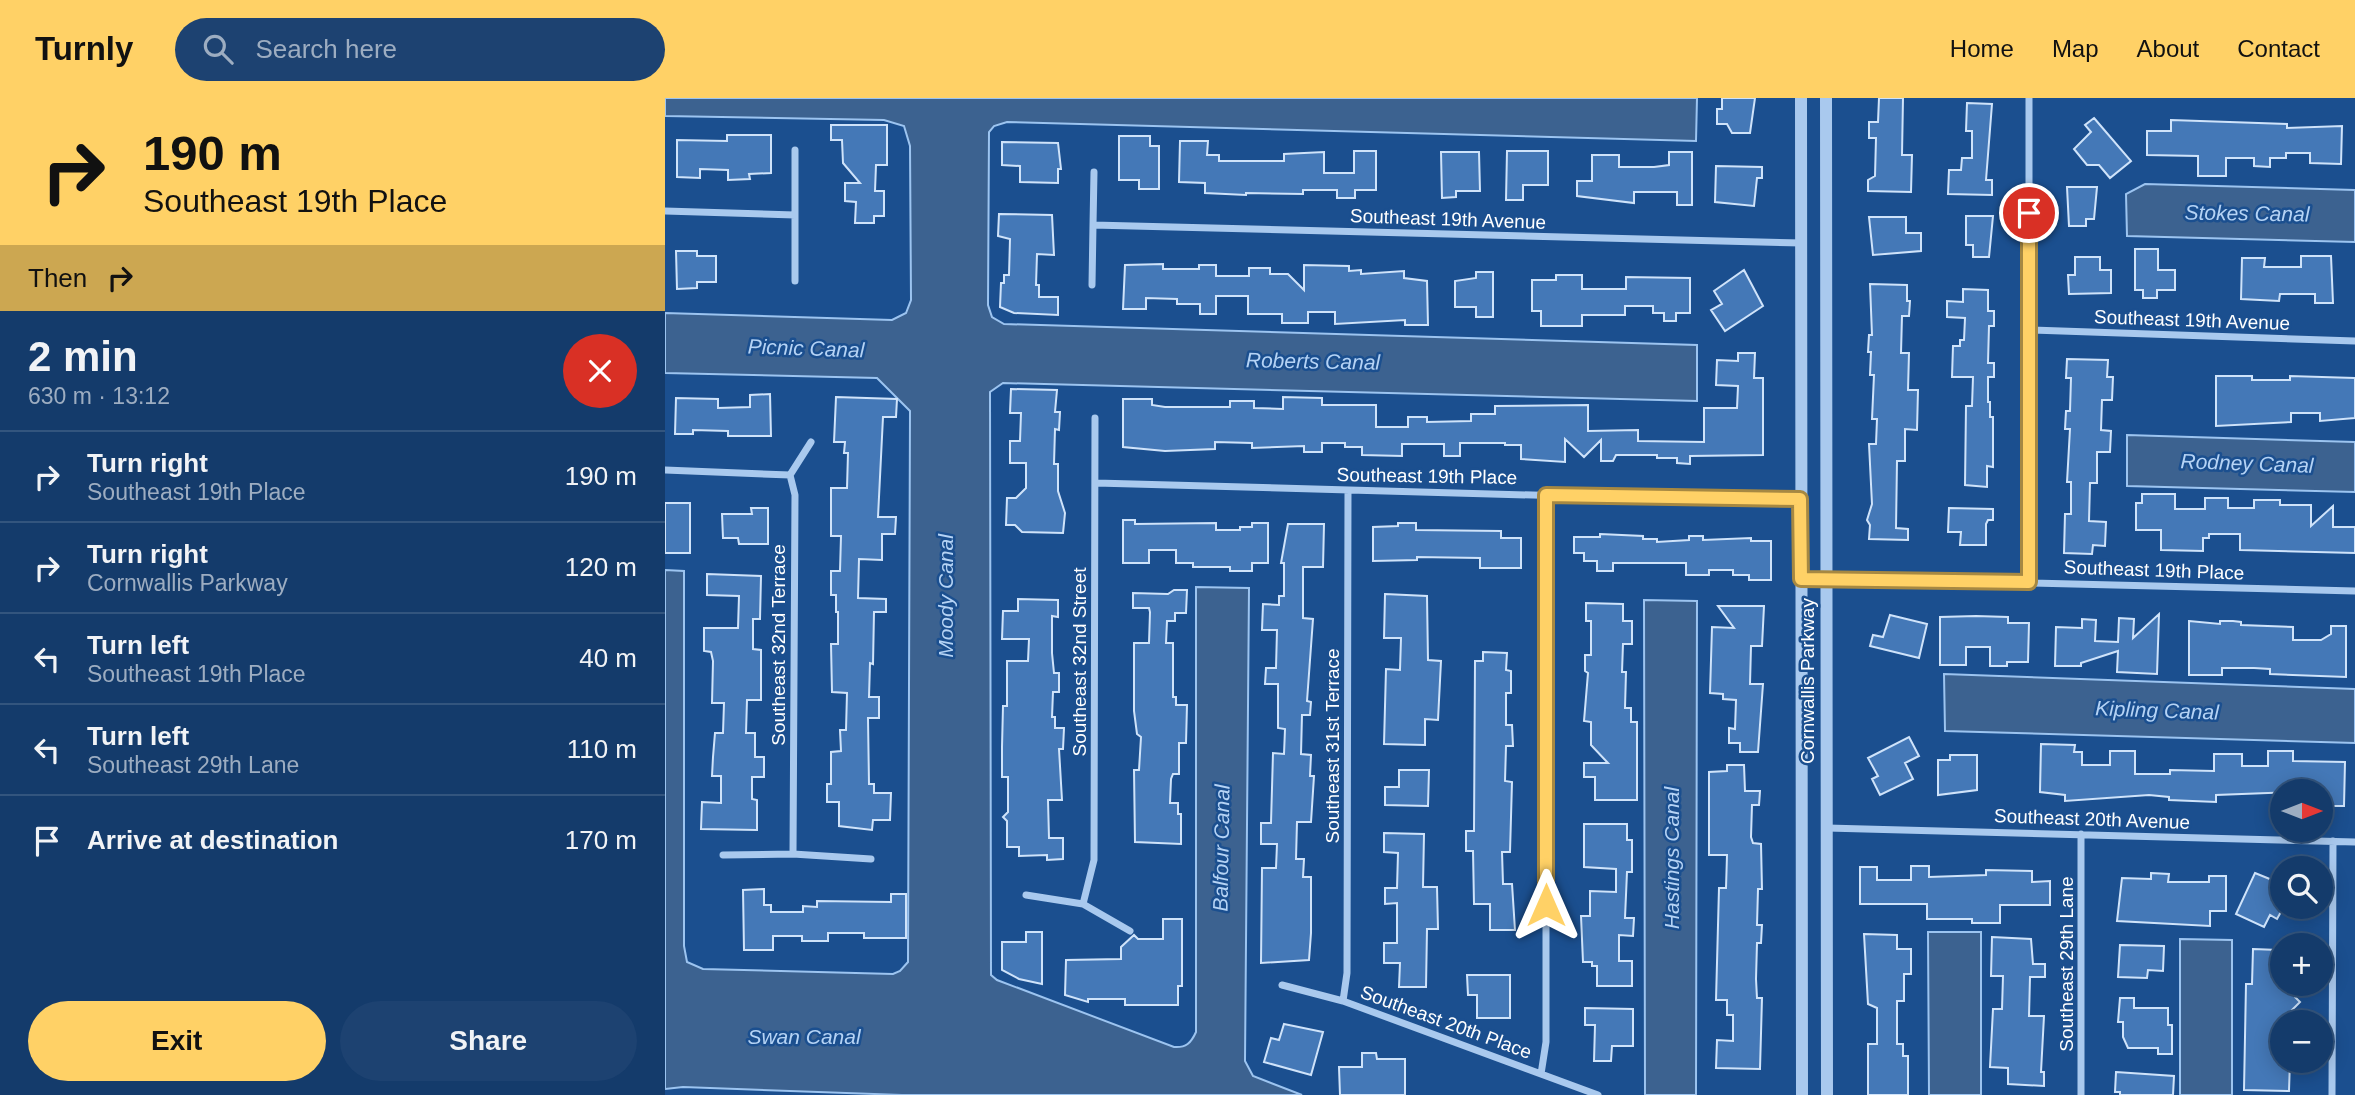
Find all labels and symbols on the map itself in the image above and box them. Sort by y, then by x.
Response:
pin [1999,183,2059,243]
water label: Stokes Canal [2184,200,2311,226]
street label: Southeast 19th Avenue [1350,205,1546,233]
street label: Southeast 19th Avenue [2094,306,2290,334]
water label: Picnic Canal [747,334,866,362]
water label: Roberts Canal [1246,348,1382,374]
water label: Rodney Canal [2180,449,2315,477]
street label: Southeast 19th Place [1337,464,1517,488]
water label: Moody Canal [934,533,957,658]
street label: Southeast 32nd Terrace [768,544,789,746]
street label: Southeast 19th Place [2063,556,2245,584]
street label: Southeast 32nd Street [1069,567,1090,757]
street label: Cornwallis Parkway [1797,598,1818,764]
street label: Southeast 31st Terrace [1322,648,1343,844]
water label: Kipling Canal [2095,696,2221,724]
north arrow [2270,779,2333,842]
water label: Balfour Canal [1208,783,1234,912]
water label: Hastings Canal [1660,785,1683,929]
street label: Southeast 20th Avenue [1994,805,2190,833]
position arrow [1509,868,1583,942]
street label: Southeast 29th Lane [2056,876,2077,1052]
street label: Southeast 20th Place [1358,981,1534,1063]
water label: Swan Canal [747,1025,862,1048]

